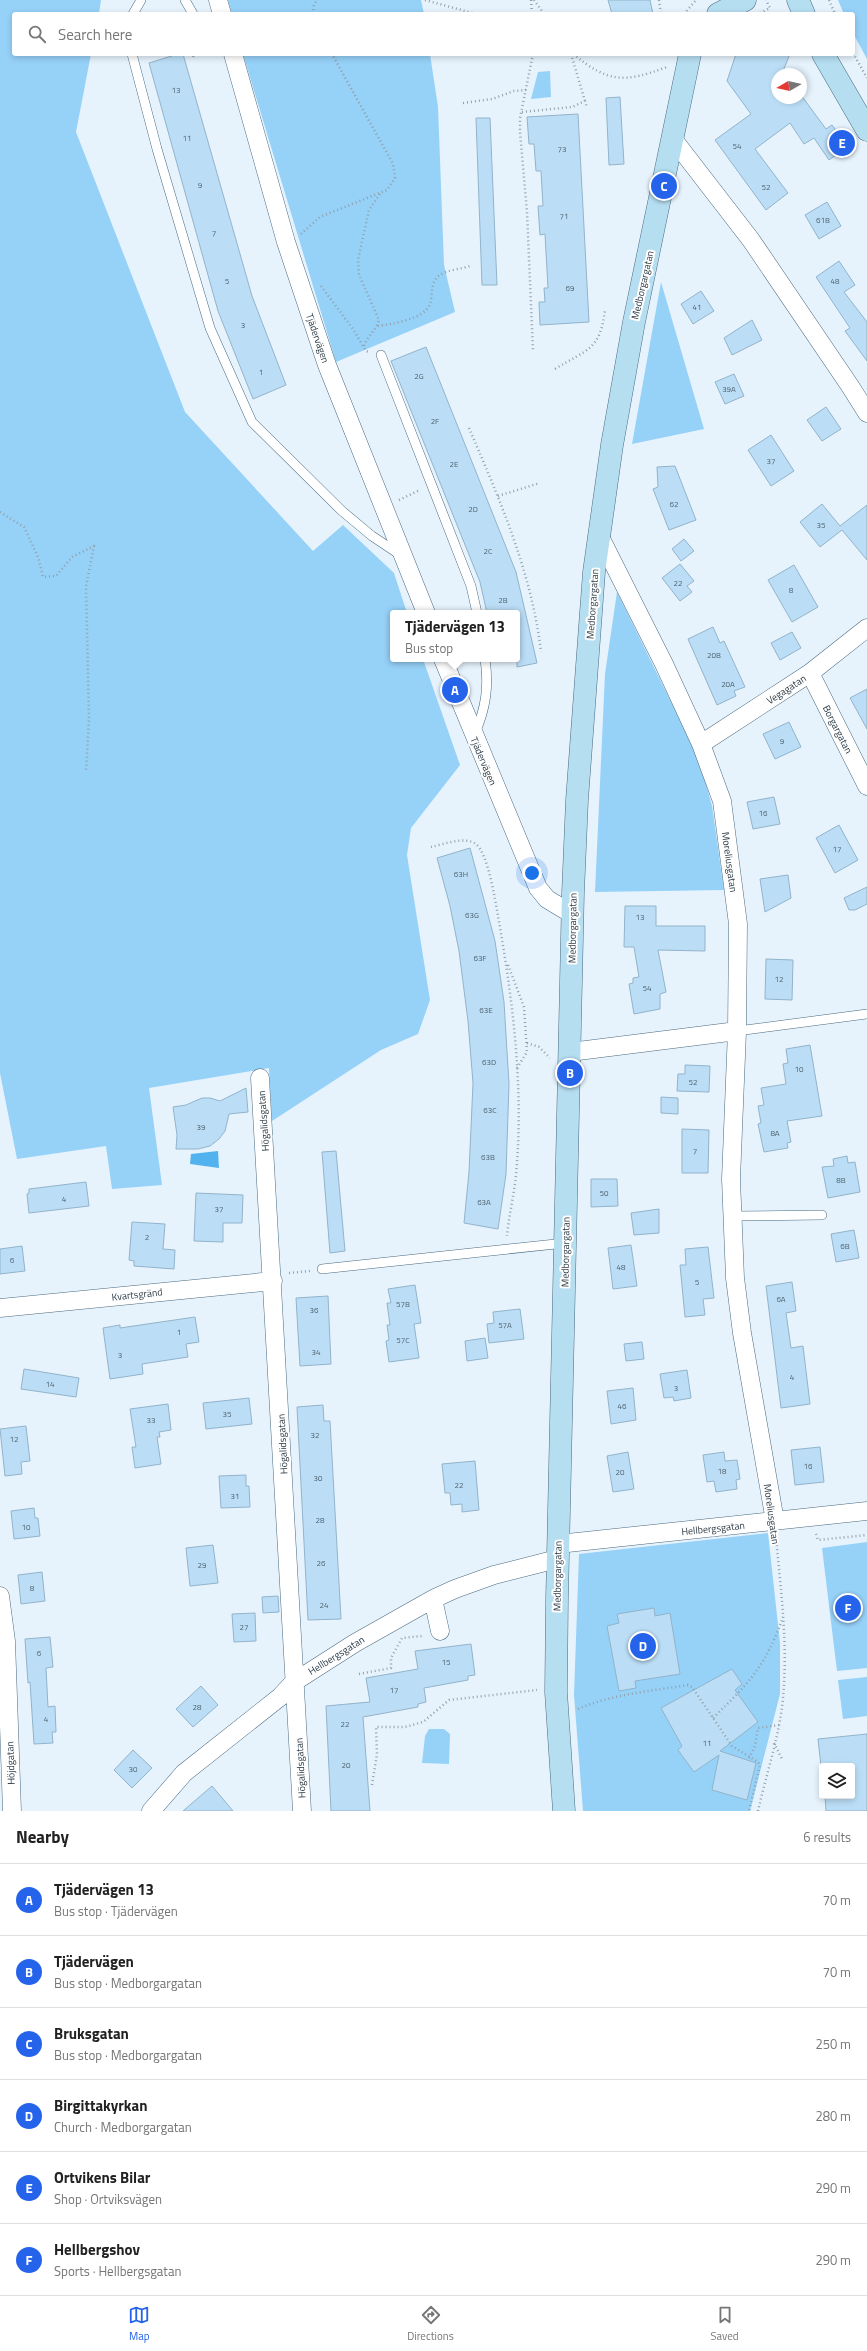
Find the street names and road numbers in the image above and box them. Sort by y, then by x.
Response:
street label: Medborgargatan [627,249,658,321]
street label: Tjädervägen [302,311,333,365]
street label: Medborgargatan [583,568,602,640]
street label: Vegagatan [763,671,809,708]
street label: Borgargatan [819,702,856,756]
street label: Tjädervägen [467,735,501,788]
street label: Moreliusgatan [718,831,741,893]
street label: Medborgargatan [564,893,581,963]
street label: Högalidsgatan [254,1090,273,1152]
street label: Medborgargatan [557,1217,574,1287]
street label: Kvartsgränd [111,1284,163,1305]
street label: Högalidsgatan [273,1413,292,1475]
street label: Moreliusgatan [760,1483,783,1545]
street label: Hellbergsgatan [681,1518,746,1539]
street label: Medborgargatan [549,1541,566,1611]
street label: Hellbergsgatan [305,1632,367,1679]
street label: Högalidsgatan [291,1737,310,1799]
street label: Höjdgatan [2,1741,19,1785]

